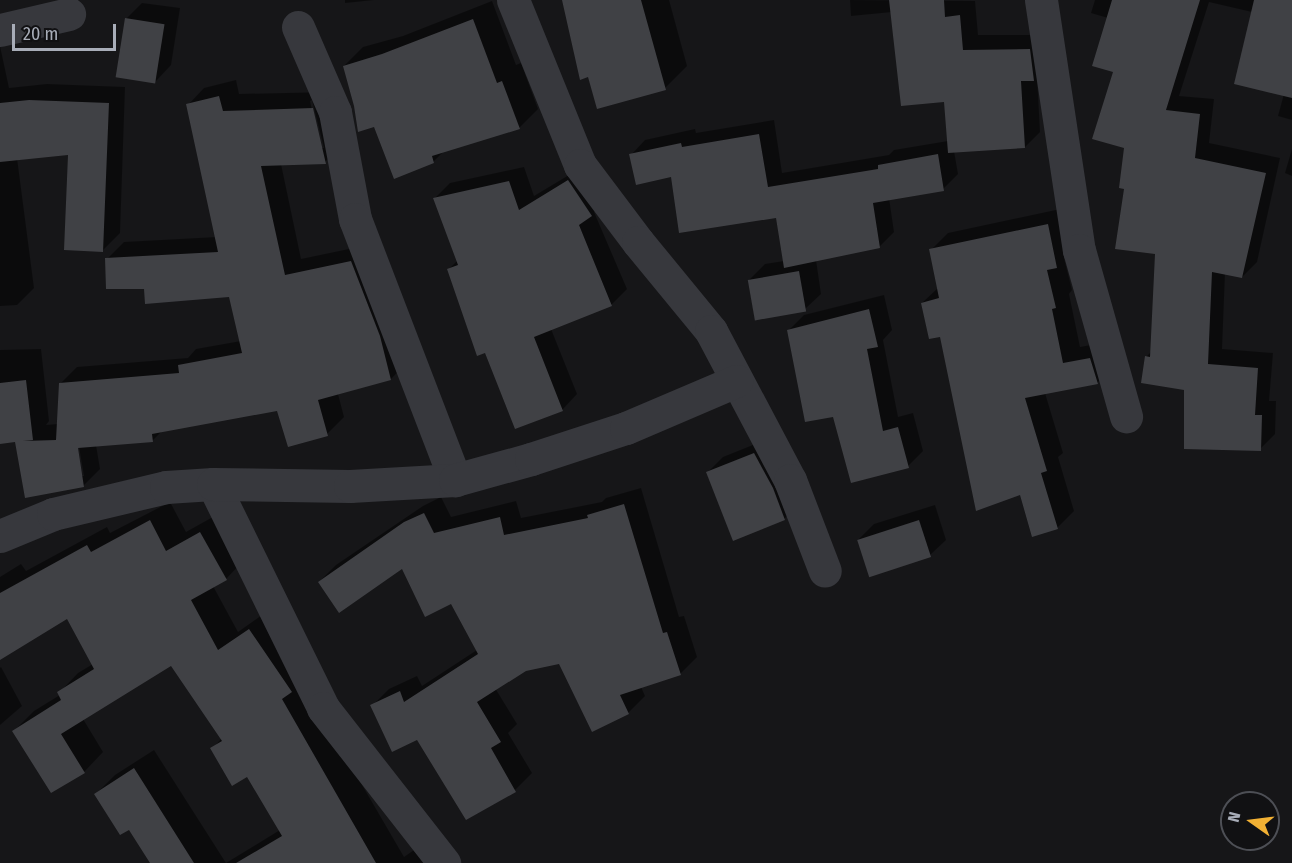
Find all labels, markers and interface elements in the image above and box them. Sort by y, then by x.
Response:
scale bar [15,12,118,50]
text: 20 m [23,23,58,45]
north arrow [1220,791,1280,851]
text: N [1224,810,1244,824]

